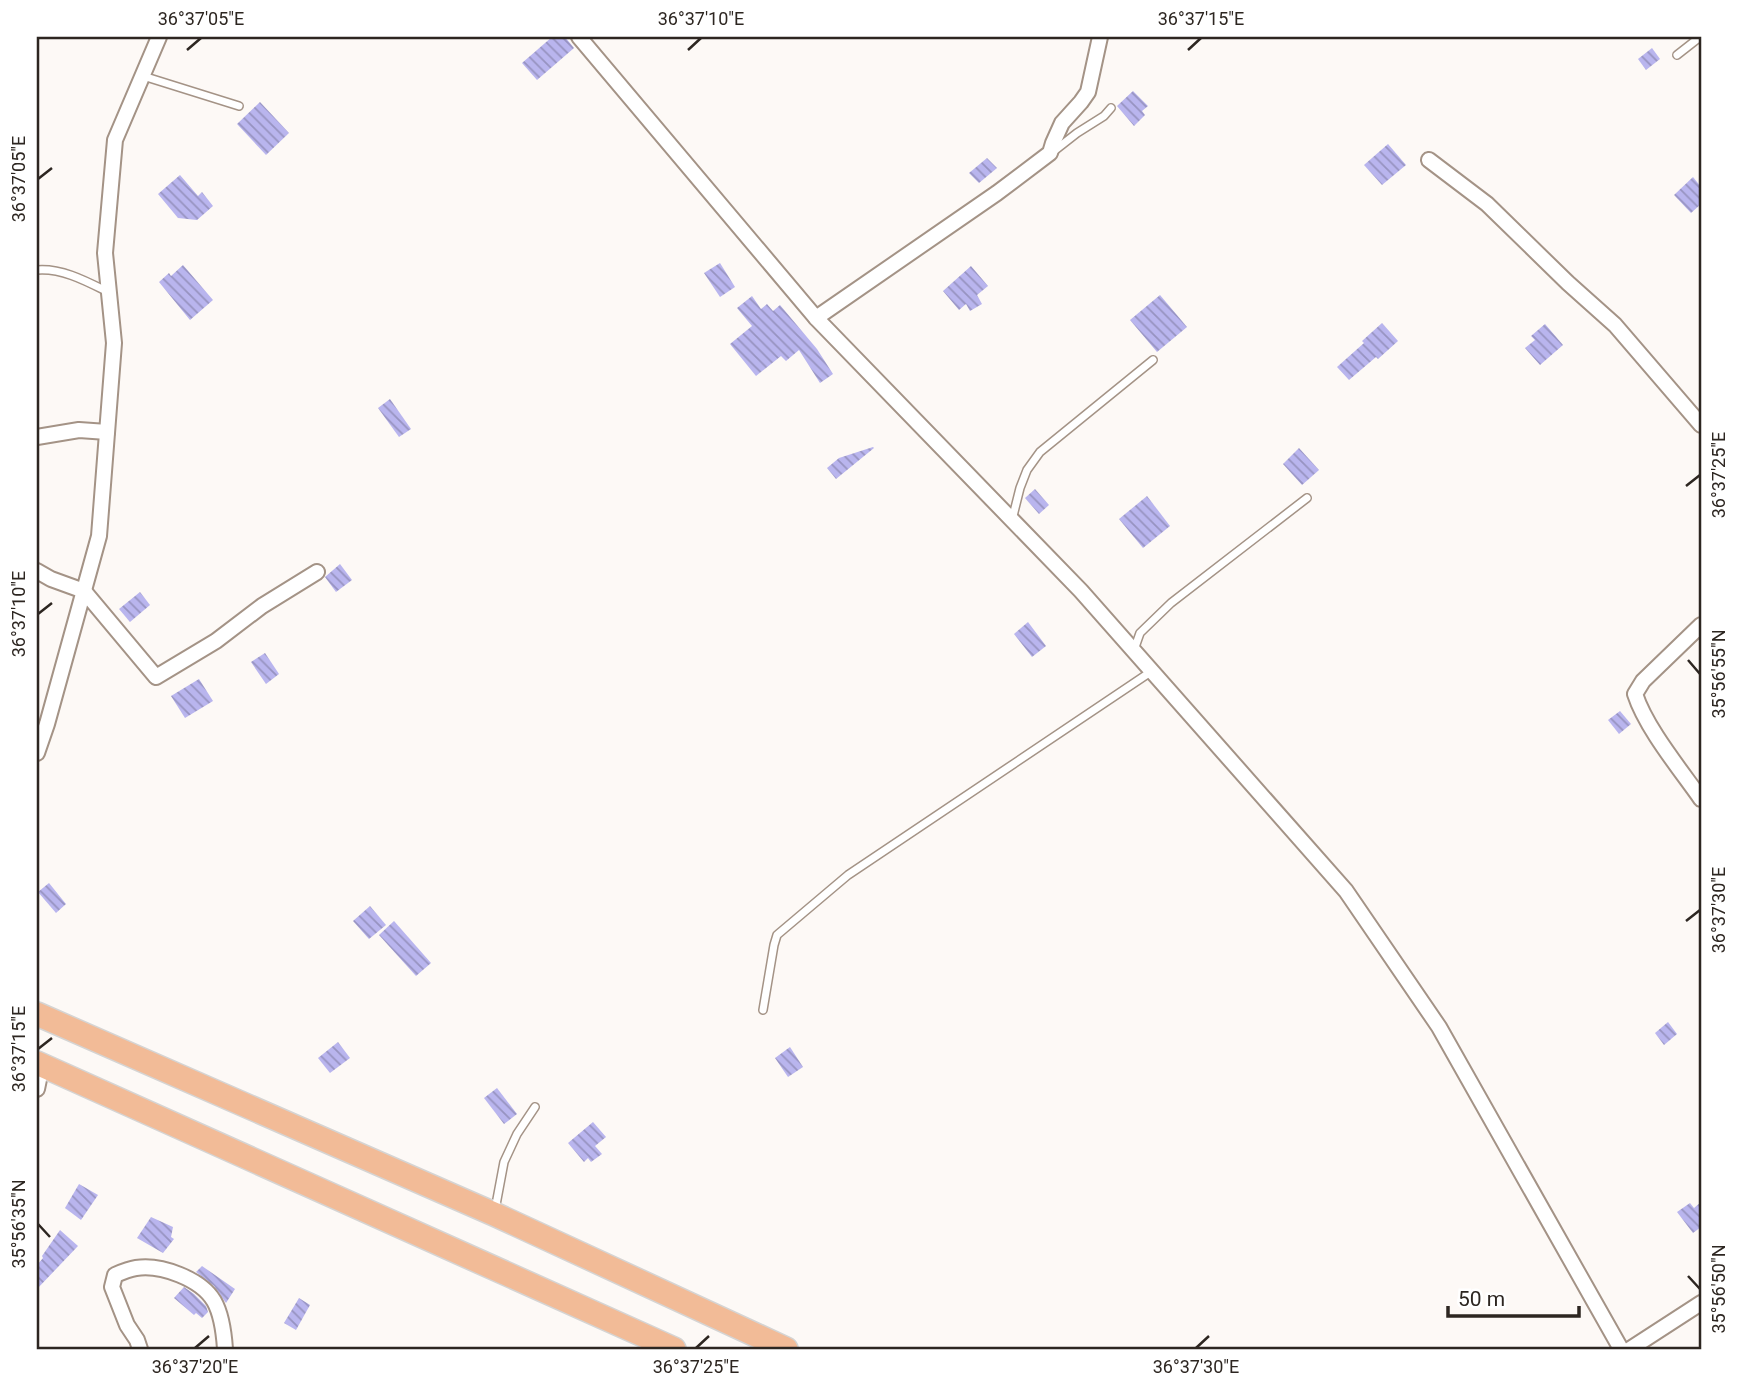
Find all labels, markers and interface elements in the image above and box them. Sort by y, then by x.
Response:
text: 36°37'05"E [158,8,244,29]
text: 36°37'10"E [658,8,744,29]
text: 36°37'15"E [1158,8,1244,29]
text: 36°37'05"E [8,136,29,222]
text: 36°37'25"E [1708,432,1729,518]
text: 36°37'10"E [8,571,29,657]
text: 35°56'55"N [1708,629,1729,719]
text: 36°37'30"E [1708,867,1729,953]
text: 36°37'15"E [8,1006,29,1092]
text: 35°56'35"N [8,1179,29,1269]
text: 35°56'50"N [1708,1244,1729,1334]
scale bar [1448,1274,1579,1318]
text: 50 m [1458,1287,1505,1311]
text: 36°37'20"E [152,1356,238,1377]
text: 36°37'25"E [653,1356,739,1377]
text: 36°37'30"E [1153,1356,1239,1377]

